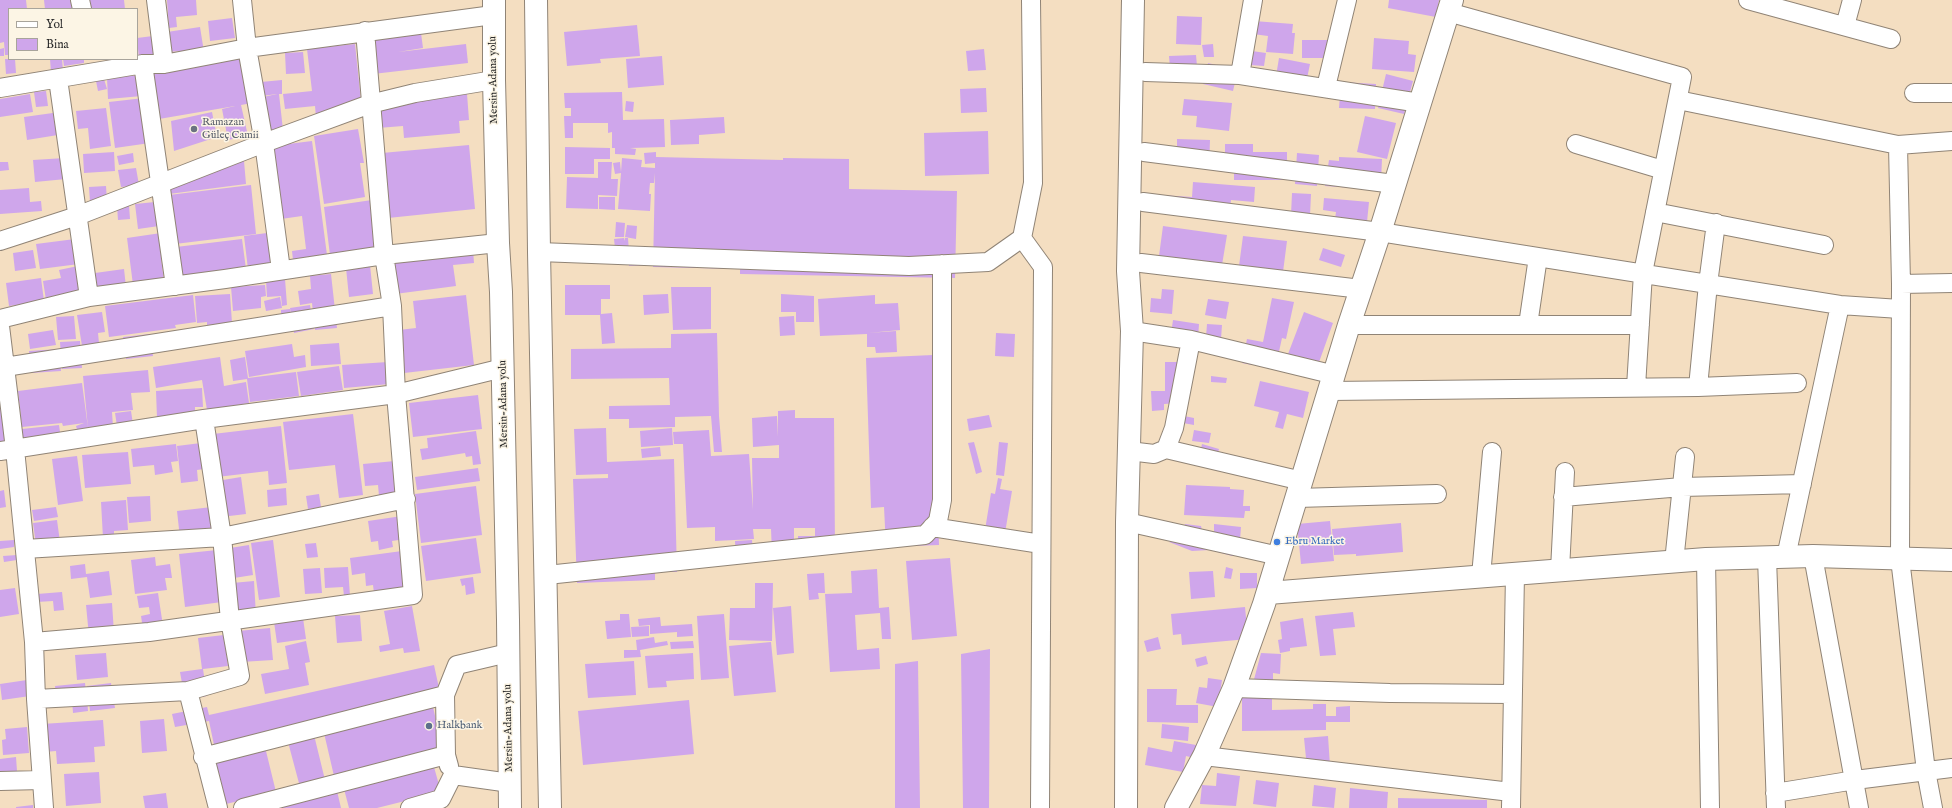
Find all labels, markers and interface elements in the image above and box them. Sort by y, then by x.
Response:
legend [8,8,138,60]
text: Yol [46,17,63,32]
street label: Mersin-Adana yolu [487,36,501,124]
text: Bina [46,37,69,52]
place label: Ramazan Güleç Camii [202,116,259,142]
marker: Ramazan Güleç Camii [189,124,199,134]
street label: Mersin-Adana yolu [497,360,511,448]
place label: Ebru Market [1285,535,1344,549]
marker: Ebru Market [1272,537,1282,547]
street label: Mersin-Adana yolu [502,684,516,772]
place label: Halkbank [437,719,482,733]
marker: Halkbank [424,721,434,731]

